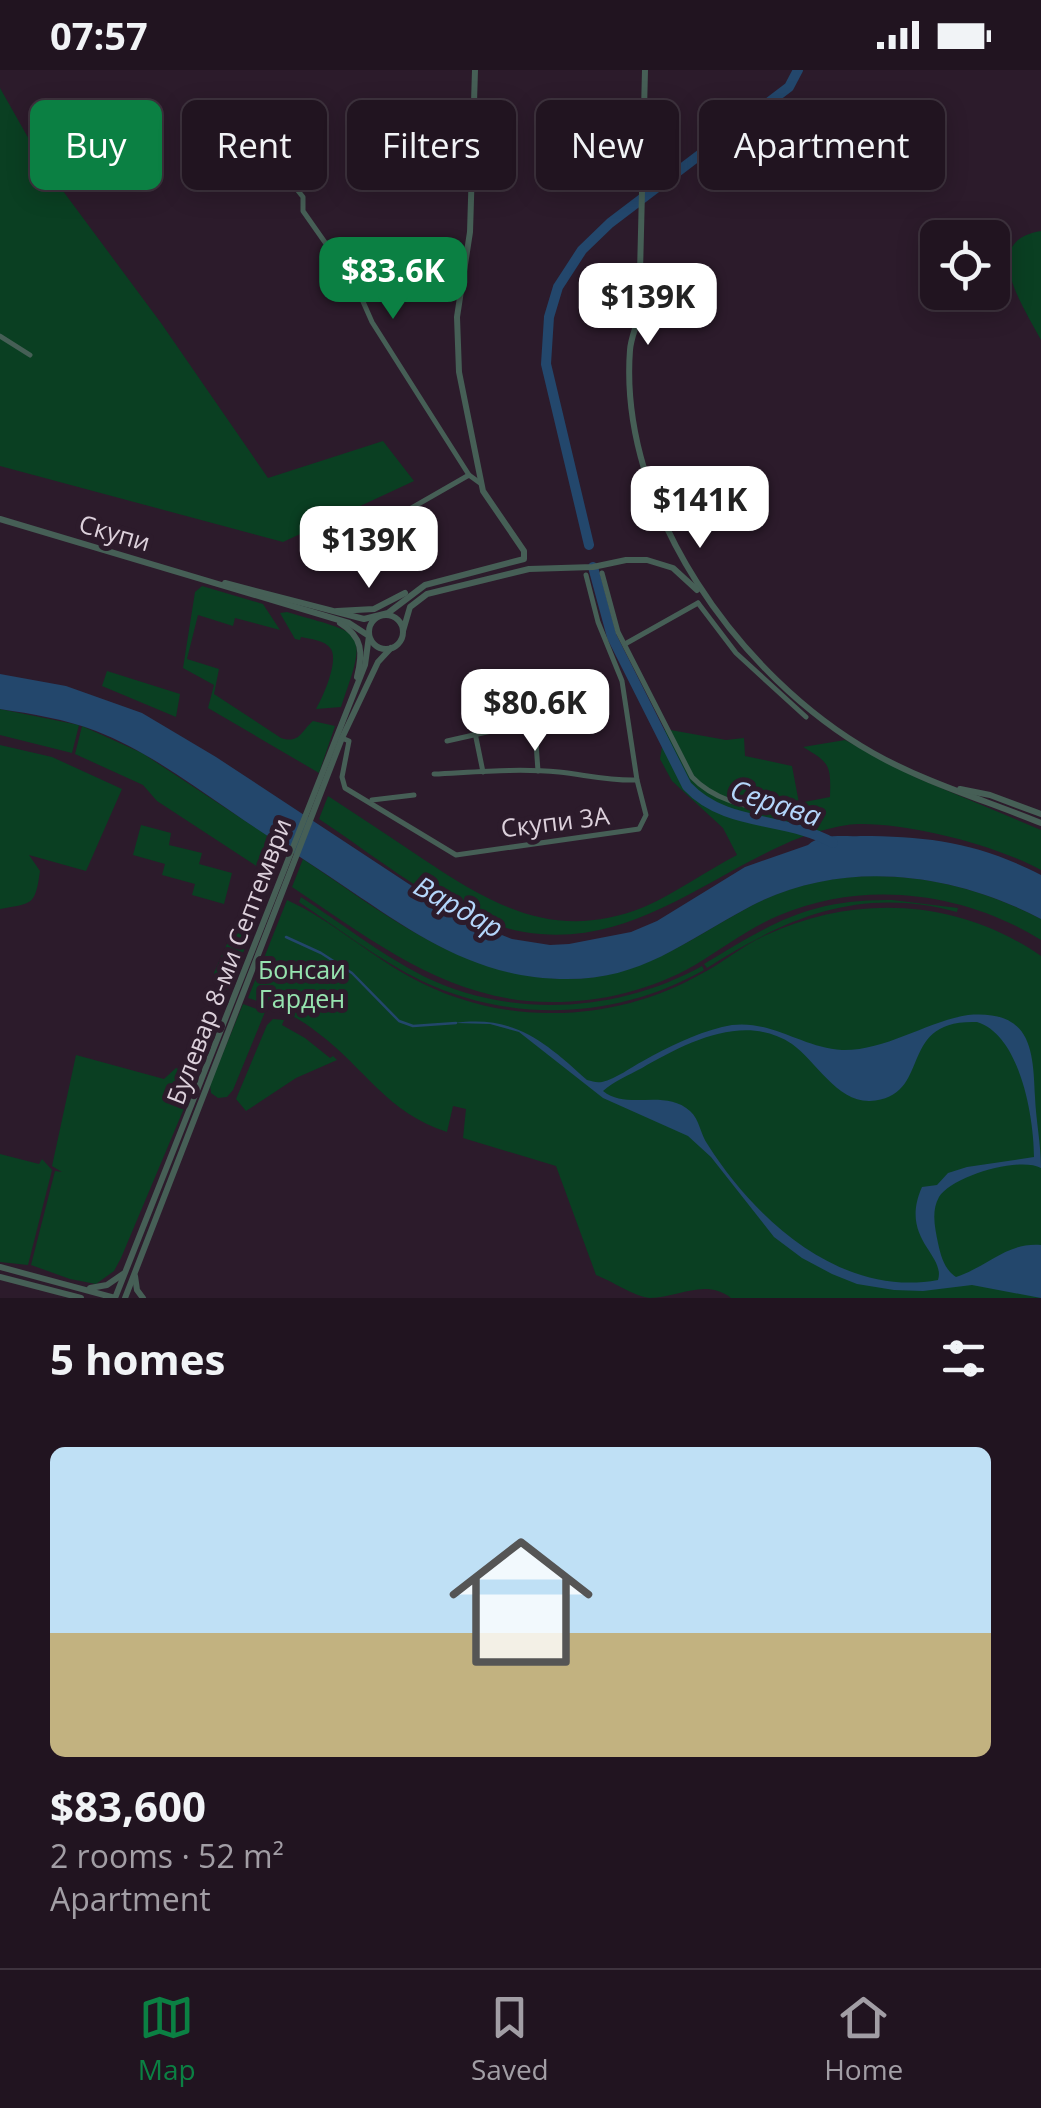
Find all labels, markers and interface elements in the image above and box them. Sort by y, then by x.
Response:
text: 07:57 [50,9,148,61]
chip: Buy [30,100,162,190]
chip: Rent [182,100,327,190]
chip: Filters [347,100,516,190]
chip: New [536,100,679,190]
chip: Apartment [699,100,945,190]
map controls [920,220,1010,310]
button: locate [920,220,1010,310]
pin: $83.6K [312,237,474,322]
text: $83.6K [341,248,445,291]
pin: $139K [578,263,718,348]
text: $139K [601,274,695,317]
pin: $141K [630,466,770,551]
text: $141K [653,477,747,520]
street label: Скупи [75,506,155,558]
pin: $139K [299,506,439,591]
text: $139K [322,517,416,560]
pin: $80.6K [454,669,616,754]
text: $80.6K [483,680,587,723]
water label: Серава [726,770,826,835]
street label: Скупи 3А [499,797,611,845]
street label: Булевар 8-ми Септември [158,813,298,1109]
water label: Вардар [408,866,510,946]
park label: Бонсаи Гарден [258,952,346,1015]
text: 5 homes [50,1330,225,1387]
icon: filters [936,1331,991,1386]
icon: home [431,1512,611,1692]
text: $83,600 [50,1777,206,1834]
text: 2 rooms · 52 m² [50,1834,284,1877]
text: Apartment [50,1877,211,1920]
tab: Map [138,1990,196,2088]
tab: Saved [471,1990,549,2088]
tab: Home [824,1990,903,2088]

